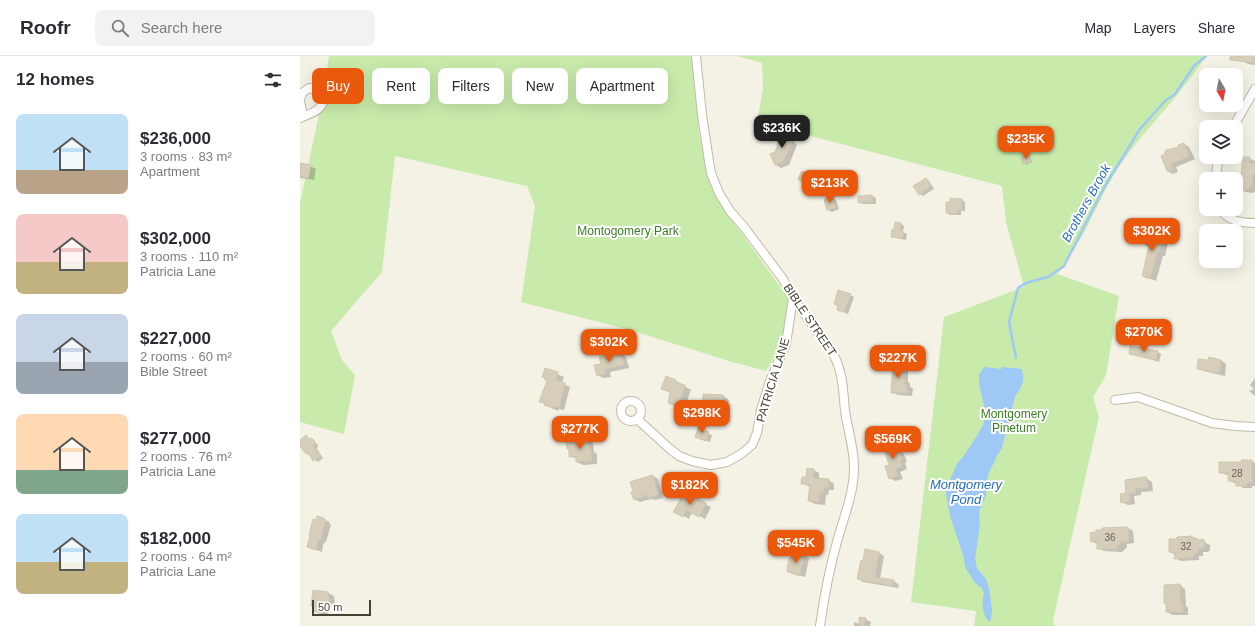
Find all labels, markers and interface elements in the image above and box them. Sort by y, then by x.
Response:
search box [95,10,375,46]
text: Roofr [20,17,71,38]
icon: search [109,17,131,39]
text: Search here [141,19,222,36]
text: Map [1084,20,1112,36]
text: Layers [1134,20,1176,36]
text: Share [1198,20,1235,36]
chip: Buy [312,68,364,104]
chip: Rent [372,68,430,104]
chip: Filters [438,68,504,104]
chip: New [512,68,568,104]
chip: Apartment [576,68,668,104]
north arrow [1199,68,1243,112]
map controls [1199,68,1243,268]
icon: filters [262,69,284,91]
text: 12 homes [16,70,94,89]
pin: $236K [754,115,810,149]
text: $236K [763,120,801,135]
button: layers [1199,120,1243,164]
pin: $235K [998,126,1054,160]
text: $236,000 [140,129,211,148]
icon: home [48,130,96,178]
text: $235K [1007,131,1045,146]
text: 3 rooms · 83 m² [140,149,232,164]
water label: Brothers Brook [1058,160,1114,245]
text: Apartment [140,164,200,179]
pin: $213K [802,170,858,204]
button: + [1199,172,1243,216]
text: $213K [811,175,849,190]
pin: $302K [1124,218,1180,252]
text: $302K [1133,223,1171,238]
park label: Montogomery Park [577,224,680,238]
button: − [1199,224,1243,268]
text: $302,000 [140,229,211,248]
icon: home [48,230,96,278]
text: 3 rooms · 110 m² [140,249,238,264]
text: Patricia Lane [140,264,216,279]
street label: BIBLE STREET [781,281,840,360]
pin: $270K [1116,319,1172,353]
text: $270K [1125,324,1163,339]
text: $227,000 [140,329,211,348]
pin: $302K [581,329,637,363]
icon: home [48,330,96,378]
text: $302K [590,334,628,349]
street label: PATRICIA LANE [754,336,792,424]
pin: $227K [870,345,926,379]
text: 2 rooms · 60 m² [140,349,232,364]
text: $227K [879,350,917,365]
text: Bible Street [140,364,207,379]
pin: $298K [674,400,730,434]
text: $298K [683,405,721,420]
park label: Montgomery Pinetum [981,407,1047,435]
pin: $277K [552,416,608,450]
text: $277K [561,421,599,436]
pin: $569K [865,426,921,460]
text: $277,000 [140,429,211,448]
icon: home [48,430,96,478]
text: $569K [874,431,912,446]
text: 2 rooms · 76 m² [140,449,232,464]
text: Patricia Lane [140,464,216,479]
house number: 28 [1231,468,1243,479]
pin: $182K [662,472,718,506]
text: $182K [671,477,709,492]
water label: Montgomery Pond [930,477,1004,507]
text: $182,000 [140,529,211,548]
icon: home [48,530,96,578]
pin: $545K [768,530,824,564]
house number: 36 [1104,532,1116,543]
text: $545K [777,535,815,550]
house number: 32 [1180,541,1192,552]
text: 2 rooms · 64 m² [140,549,232,564]
text: Patricia Lane [140,564,216,579]
scale bar [312,598,371,617]
text: 50 m [318,601,342,613]

